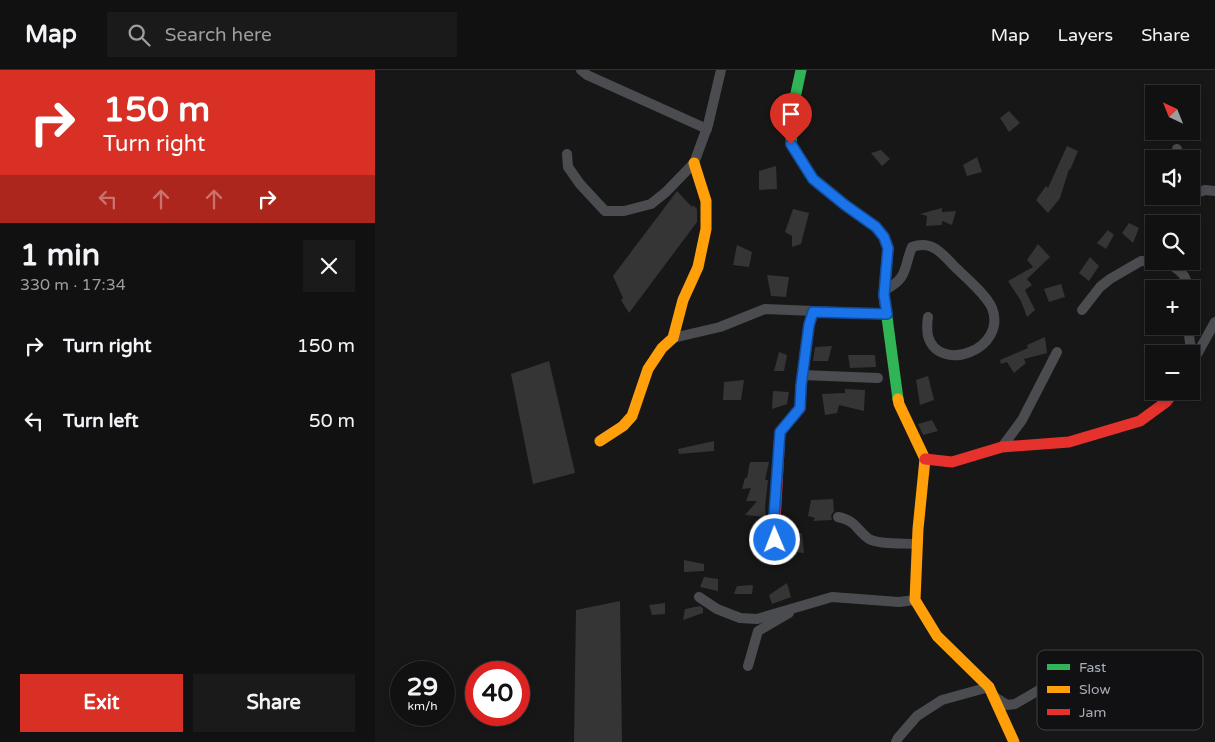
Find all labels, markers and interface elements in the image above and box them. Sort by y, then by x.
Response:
search box [107,12,457,57]
text: Map [25,20,77,49]
icon: search [125,21,153,49]
text: Search here [165,24,272,46]
text: Map [991,24,1030,46]
text: Layers [1058,24,1113,46]
text: Share [1141,24,1190,46]
north arrow [1145,85,1200,140]
map controls [1145,85,1200,400]
text: 150 m [103,89,210,131]
icon: right [20,90,85,155]
pin [770,93,812,144]
icon: arrive [777,100,805,128]
text: Turn right [103,131,205,157]
button: sound [1145,150,1200,205]
icon: left [94,185,122,213]
icon: ahead [147,185,175,213]
icon: ahead [200,185,228,213]
icon: right [253,185,281,213]
button: search [1145,215,1200,270]
text: 1 min [20,237,100,274]
button: close [303,240,355,292]
text: 330 m · 17:34 [20,275,126,295]
button: + [1145,280,1200,335]
icon: right [20,332,48,360]
text: Turn right [63,335,151,357]
text: 150 m [297,335,355,357]
button: − [1145,345,1200,400]
icon: left [20,407,48,435]
text: Turn left [63,410,139,432]
text: 50 m [309,410,355,432]
position arrow [748,513,800,565]
legend [1037,650,1203,730]
text: Fast [1079,659,1107,676]
speed limit sign: 40 [465,661,530,726]
text: 29 [407,672,438,702]
button: Exit [20,674,183,732]
button: Share [193,674,355,732]
text: Slow [1079,681,1111,698]
text: km/h [407,699,438,713]
text: Jam [1079,704,1106,721]

